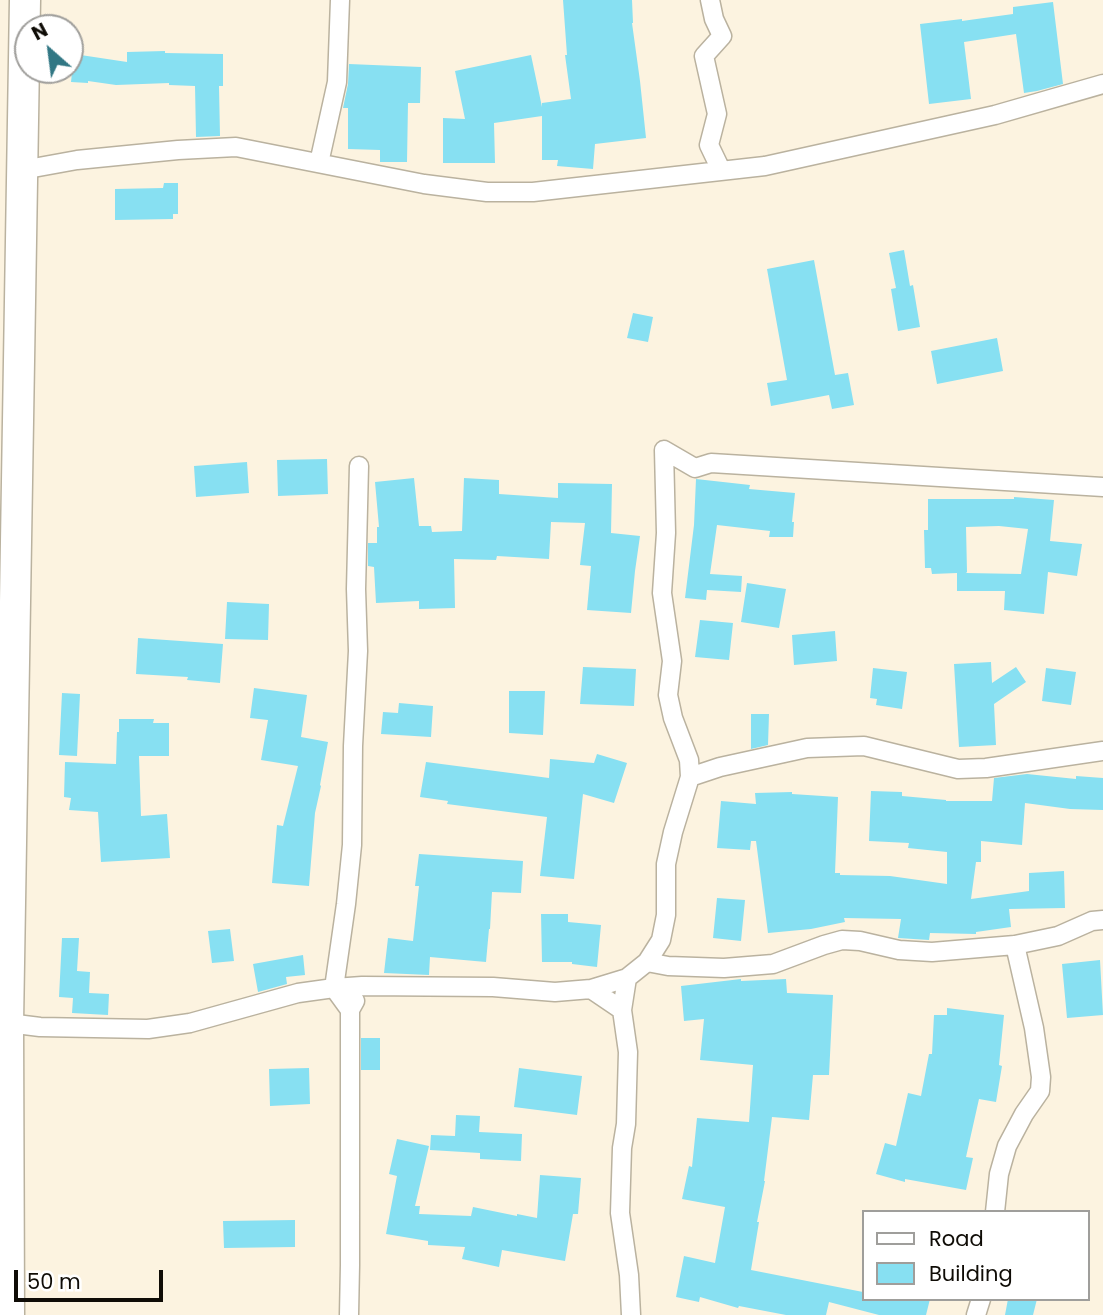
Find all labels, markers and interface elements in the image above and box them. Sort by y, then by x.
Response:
north arrow [14,14,84,84]
text: N [27,17,52,47]
legend [862,1210,1089,1301]
text: Road [929,1224,984,1253]
scale bar [18,1256,166,1300]
text: Building [929,1259,1013,1288]
text: 50 m [27,1267,81,1296]

